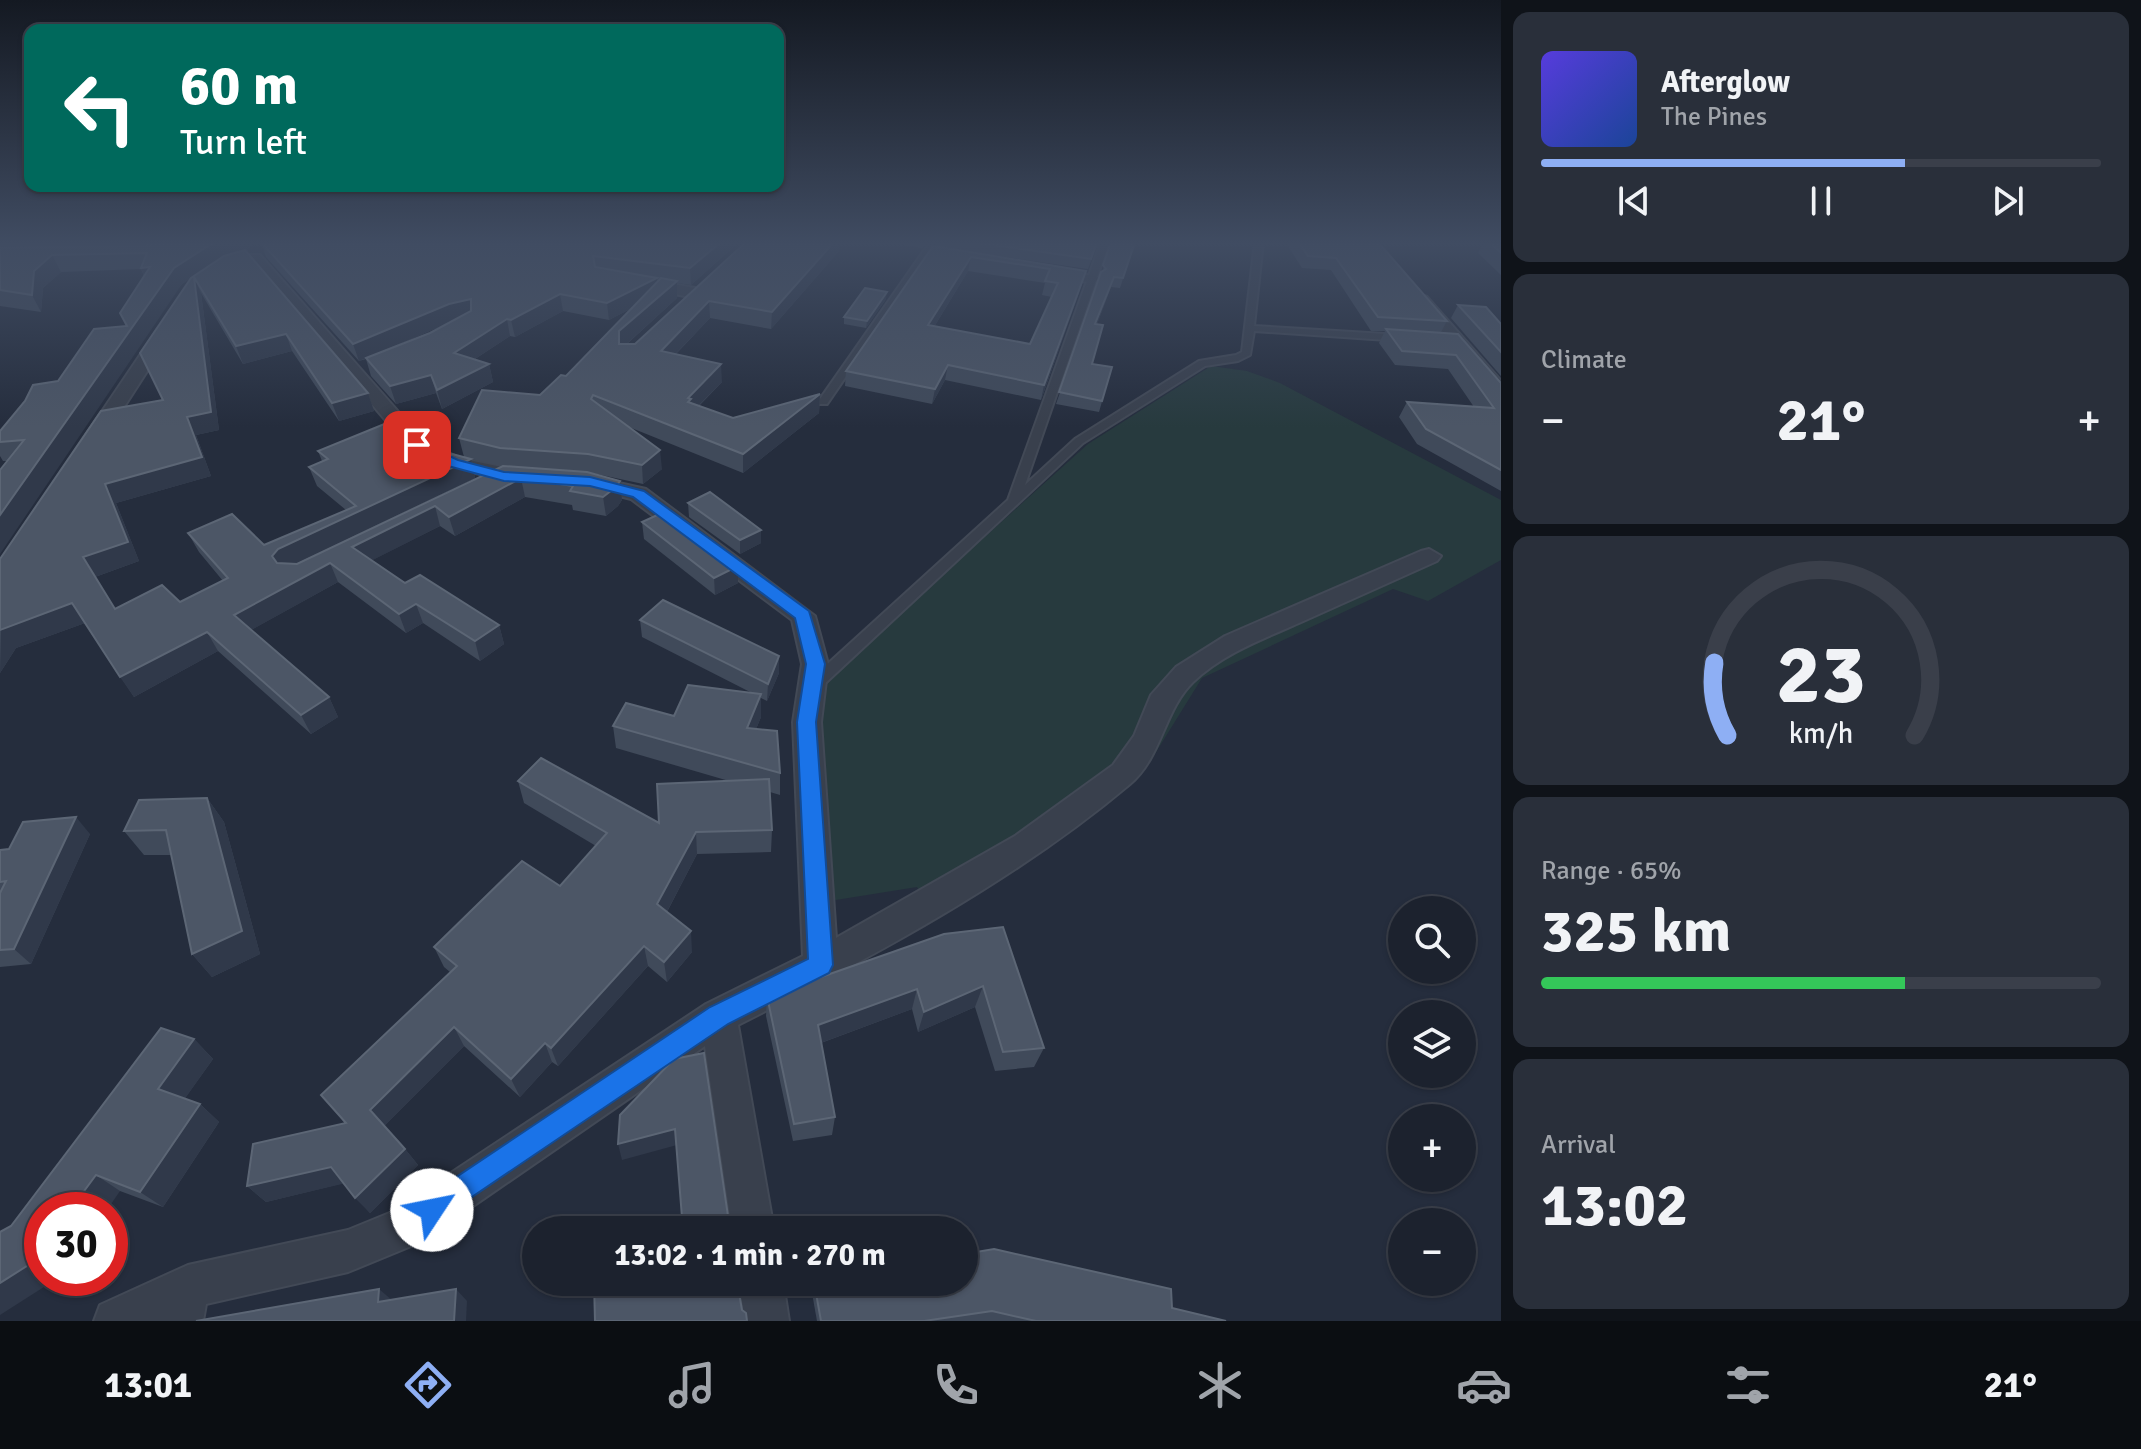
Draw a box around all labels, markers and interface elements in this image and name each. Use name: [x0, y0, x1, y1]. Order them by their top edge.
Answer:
text: 60 m: [180, 51, 298, 120]
icon: left: [48, 56, 152, 160]
text: Afterglow: [1661, 64, 1790, 101]
text: The Pines: [1661, 101, 1767, 133]
text: Turn left: [180, 120, 307, 165]
icon: previous: [1612, 179, 1656, 223]
icon: pause: [1799, 179, 1843, 223]
icon: next: [1986, 179, 2030, 223]
text: Climate: [1541, 344, 1627, 376]
text: 21°: [1777, 384, 1865, 458]
text: −: [1541, 394, 1565, 448]
text: +: [2077, 394, 2101, 448]
pin: [383, 411, 451, 479]
icon: arrive: [395, 423, 439, 467]
text: 23: [1776, 624, 1866, 726]
text: km/h: [1789, 717, 1853, 752]
text: Range · 65%: [1541, 855, 1682, 887]
text: 325 km: [1541, 895, 1731, 969]
map controls: [1388, 896, 1476, 1296]
button: search: [1388, 896, 1476, 984]
button: layers: [1388, 1000, 1476, 1088]
button: +: [1388, 1104, 1476, 1192]
text: Arrival: [1541, 1129, 1616, 1161]
position arrow: [390, 1168, 474, 1252]
text: 13:02: [1541, 1169, 1688, 1243]
speed limit sign: 30: [24, 1192, 128, 1296]
button: −: [1388, 1208, 1476, 1296]
text: 13:02 · 1 min · 270 m: [614, 1237, 886, 1274]
icon: directions: [400, 1357, 456, 1413]
icon: music: [664, 1357, 720, 1413]
icon: phone: [928, 1357, 984, 1413]
icon: climate: [1192, 1357, 1248, 1413]
icon: car: [1456, 1357, 1512, 1413]
icon: filters: [1720, 1357, 1776, 1413]
text: 13:01: [104, 1363, 192, 1408]
text: 21°: [1984, 1363, 2037, 1408]

